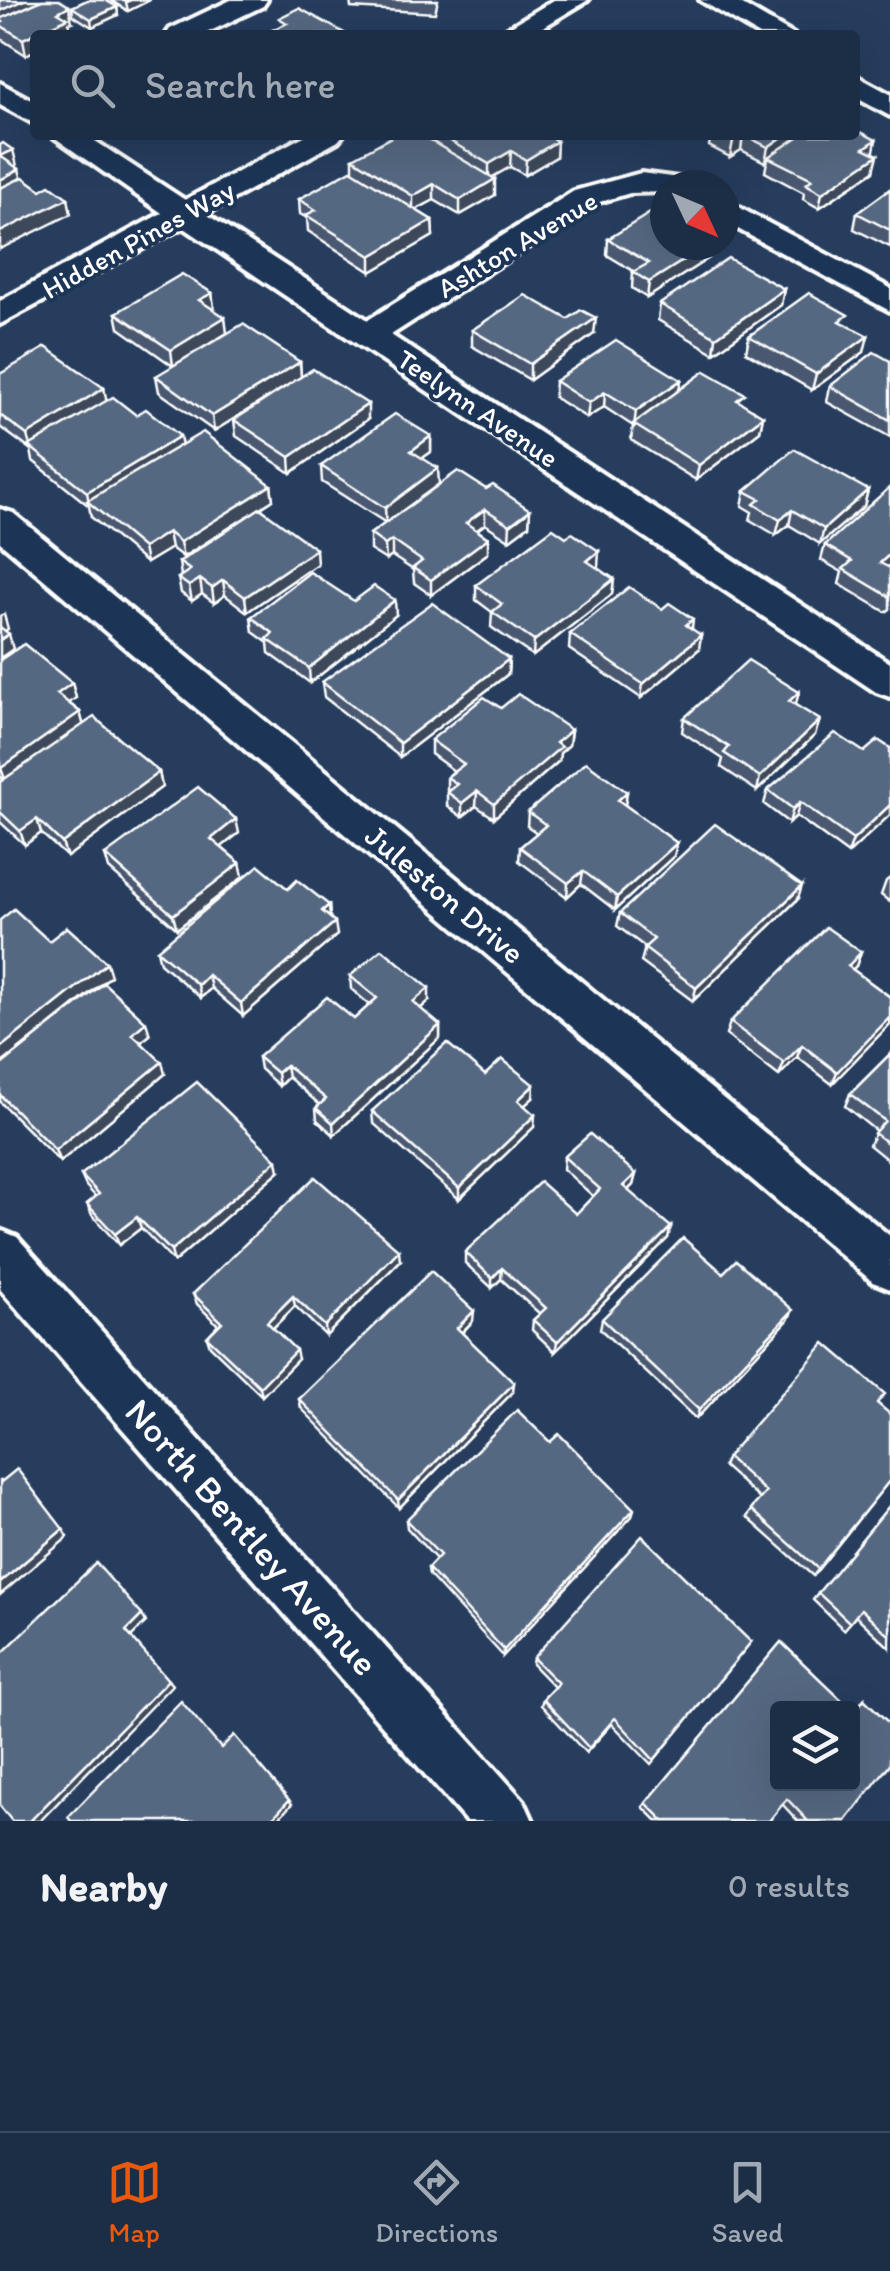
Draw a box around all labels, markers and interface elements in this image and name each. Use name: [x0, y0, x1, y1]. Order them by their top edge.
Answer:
search box: [30, 30, 860, 140]
icon: search: [65, 58, 120, 113]
text: Search here: [145, 62, 336, 108]
north arrow: [650, 170, 740, 260]
street label: Hidden Pines Way: [36, 172, 240, 306]
street label: Ashton Avenue: [431, 183, 603, 305]
street label: Teelynn Avenue: [391, 341, 565, 475]
street label: Juleston Drive: [357, 816, 533, 972]
street label: North Bentley Avenue: [115, 1389, 389, 1685]
map controls: [770, 1701, 860, 1791]
button: layers: [770, 1701, 860, 1791]
text: Nearby: [40, 1861, 167, 1912]
text: 0 results: [728, 1867, 850, 1905]
tab: Map: [107, 2155, 162, 2249]
tab: Directions: [375, 2155, 498, 2249]
tab: Saved: [712, 2155, 783, 2249]

